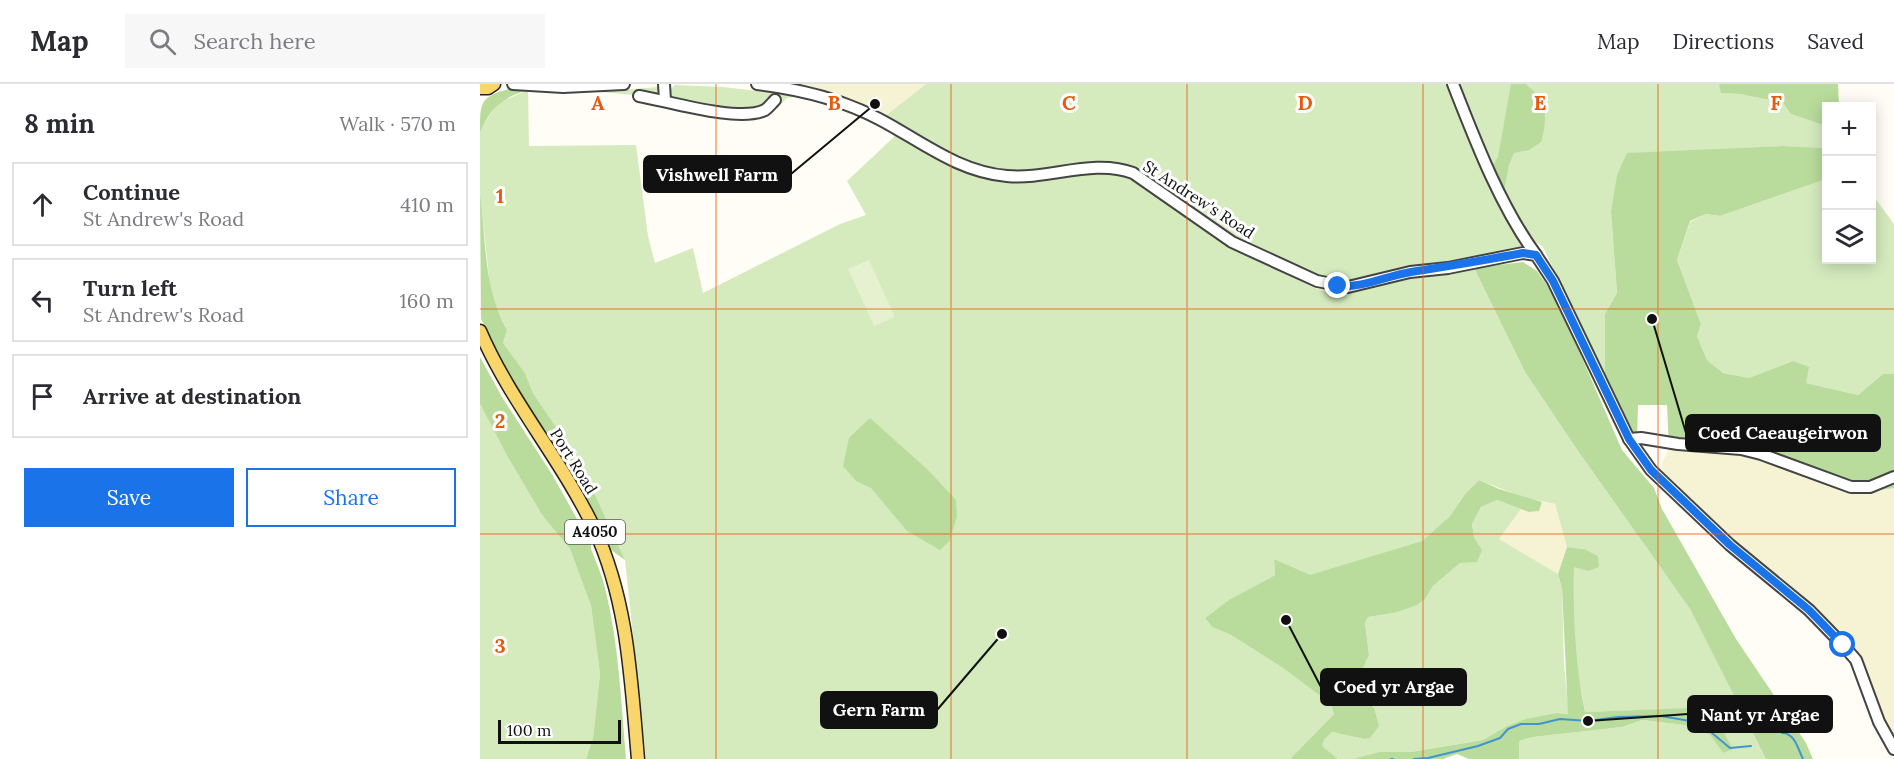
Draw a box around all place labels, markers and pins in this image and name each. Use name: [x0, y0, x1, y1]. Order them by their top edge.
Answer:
callout: Vishwell Farm: [644, 156, 791, 192]
callout: Coed Caeaugeirwon: [1686, 415, 1880, 451]
callout: Coed yr Argae: [1321, 669, 1466, 705]
callout: Gern Farm: [821, 692, 937, 728]
callout: Nant yr Argae: [1688, 696, 1832, 732]

